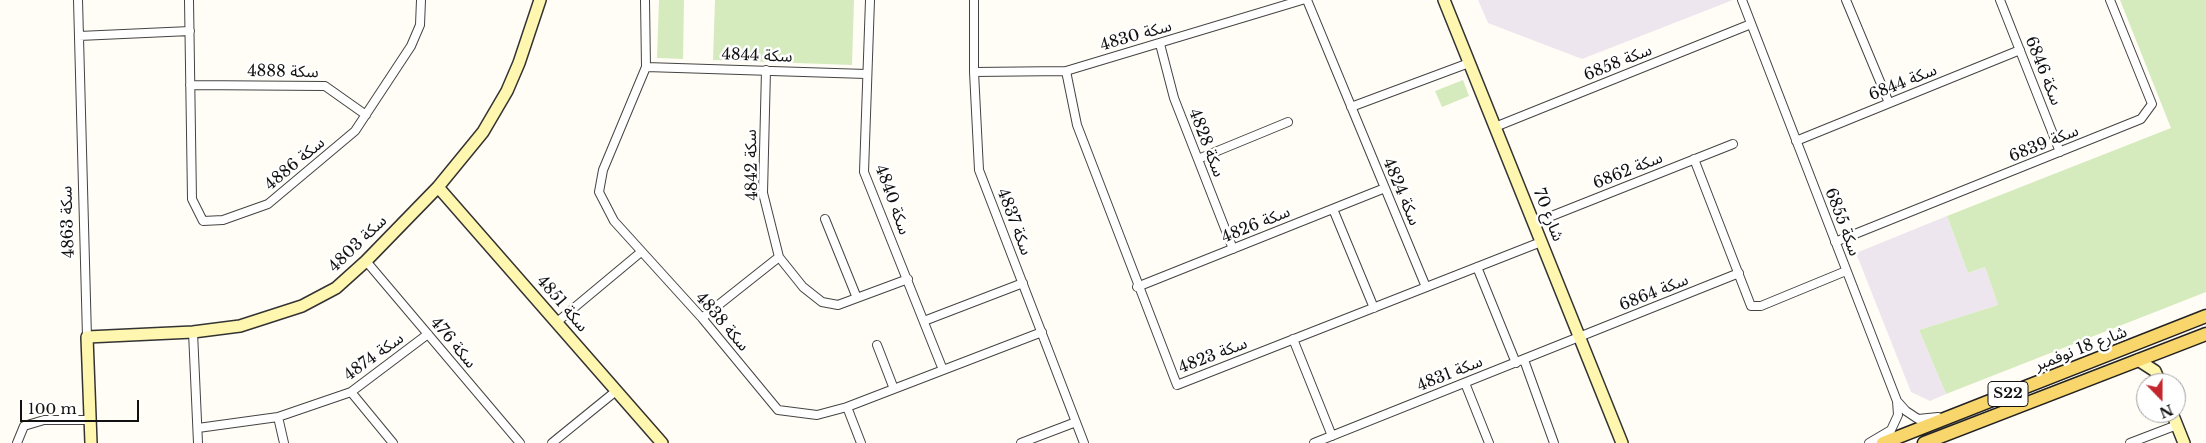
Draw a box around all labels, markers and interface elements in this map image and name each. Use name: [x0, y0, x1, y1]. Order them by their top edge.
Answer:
street label: سكة 4830: [1098, 17, 1174, 55]
street label: سكة 6846: [2020, 34, 2066, 108]
street label: سكة 6858: [1581, 41, 1655, 85]
street label: سكة 4844: [721, 45, 793, 67]
street label: سكة 6844: [1866, 61, 1940, 105]
street label: سكة 4888: [247, 62, 319, 82]
street label: سكة 4828: [1184, 106, 1228, 180]
street label: سكة 6839: [2006, 121, 2082, 167]
street label: سكة 4842: [742, 129, 762, 201]
street label: سكة 4886: [261, 133, 329, 195]
street label: سكة 6862: [1590, 148, 1666, 194]
street label: سكة 4824: [1378, 155, 1424, 229]
street label: سكة 4840: [871, 162, 913, 238]
street label: سكة 6855: [1820, 185, 1864, 259]
street label: سكة 4863: [57, 186, 79, 258]
street label: سكة 4837: [992, 186, 1036, 258]
street label: شارع 70: [1529, 186, 1567, 244]
street label: سكة 4826: [1219, 203, 1293, 247]
street label: سكة 4803: [325, 212, 391, 276]
street label: سكة 6864: [1617, 270, 1691, 316]
street label: سكة 4851: [532, 272, 592, 336]
street label: سكة 4838: [691, 289, 753, 355]
street label: سكة 476: [426, 314, 480, 372]
street label: شارع 18 نوفمبر: [2032, 323, 2130, 375]
street label: سكة 4874: [340, 329, 408, 385]
street label: سكة 4823: [1176, 334, 1250, 378]
street label: سكة 4831: [1414, 352, 1486, 396]
north arrow: [2136, 373, 2186, 423]
road number: S22: [1988, 382, 2028, 406]
scale bar: [22, 390, 141, 422]
text: 100 m: [28, 399, 77, 418]
text: N: [2157, 400, 2176, 422]

